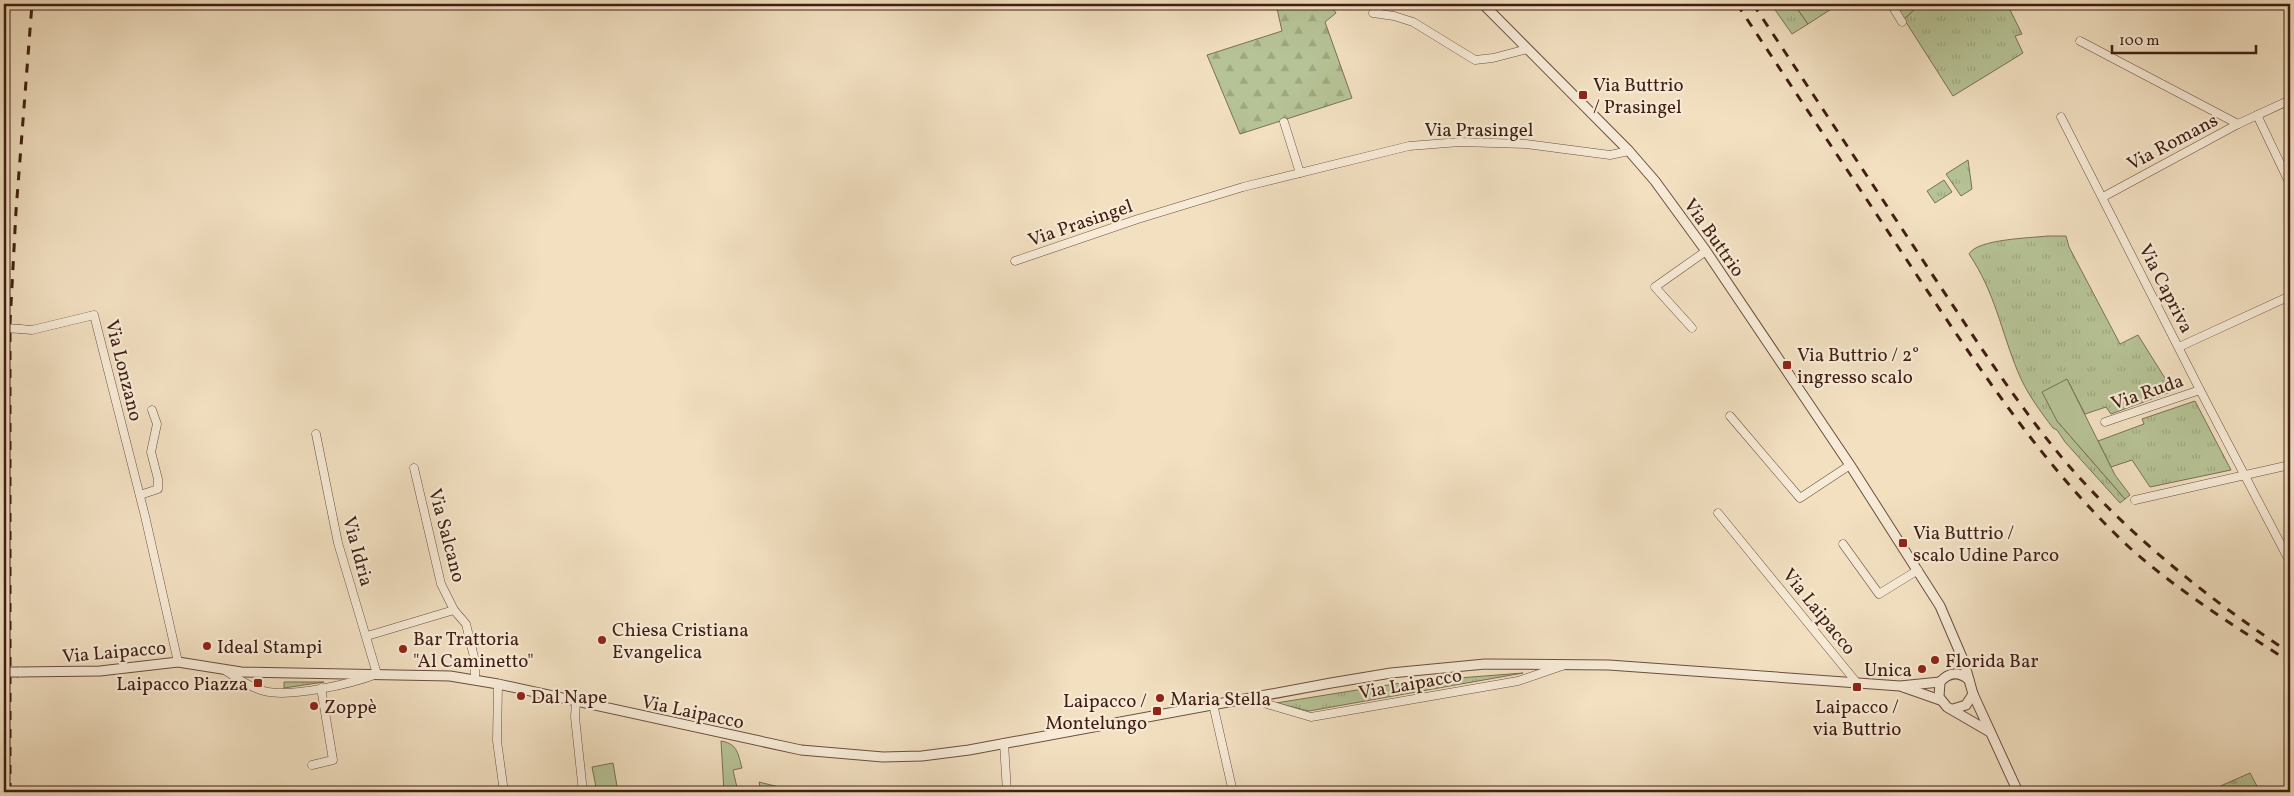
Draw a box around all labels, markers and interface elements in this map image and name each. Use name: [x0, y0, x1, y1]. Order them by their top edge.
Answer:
scale bar: [2112, 22, 2255, 54]
text: 100 m: [2119, 31, 2159, 52]
place label: Via Buttrio / Prasingel: [1593, 73, 1684, 121]
marker: Via Buttrio / Prasingel: [1577, 89, 1589, 101]
street label: Via Romans: [2123, 108, 2223, 178]
street label: Via Prasingel: [1424, 118, 1534, 144]
street label: Via Prasingel: [1025, 194, 1137, 254]
street label: Via Buttrio: [1677, 194, 1750, 283]
street label: Via Capriva: [2132, 240, 2199, 338]
street label: Via Lonzano: [98, 317, 148, 424]
place label: Via Buttrio / 2° ingresso scalo: [1797, 343, 1919, 391]
marker: Via Buttrio / 2° ingresso scalo: [1781, 359, 1793, 371]
street label: Via Ruda: [2108, 368, 2187, 417]
street label: Via Salcano: [421, 486, 471, 585]
street label: Via Idria: [335, 514, 379, 589]
place label: Via Buttrio / scalo Udine Parco: [1913, 521, 2059, 569]
marker: Via Buttrio / scalo Udine Parco: [1897, 537, 1909, 549]
street label: Via Laipacco: [1776, 564, 1861, 661]
place label: Chiesa Cristiana Evangelica: [612, 618, 749, 666]
place label: Bar Trattoria "Al Caminetto": [413, 627, 534, 675]
marker: Chiesa Cristiana Evangelica: [596, 634, 608, 646]
street label: Via Laipacco: [61, 635, 167, 670]
place label: Ideal Stampi: [217, 635, 323, 661]
marker: Ideal Stampi: [201, 640, 213, 652]
marker: Bar Trattoria "Al Caminetto": [397, 643, 409, 655]
place label: Florida Bar: [1945, 649, 2038, 675]
marker: Florida Bar: [1929, 654, 1941, 666]
place label: Unica: [1864, 658, 1912, 684]
street label: Via Laipacco: [1357, 663, 1464, 707]
marker: Unica: [1916, 663, 1928, 675]
place label: Laipacco Piazza: [116, 672, 248, 698]
marker: Laipacco Piazza: [252, 677, 264, 689]
marker: Laipacco / via Buttrio: [1851, 681, 1863, 693]
place label: Dal Nape: [531, 685, 607, 711]
place label: Maria Stella: [1170, 687, 1271, 713]
street label: Via Laipacco: [639, 689, 746, 737]
place label: Laipacco / Montelungo: [1045, 689, 1147, 737]
marker: Dal Nape: [515, 690, 527, 702]
marker: Maria Stella: [1154, 692, 1166, 704]
place label: Zoppè: [324, 695, 377, 721]
place label: Laipacco / via Buttrio: [1813, 695, 1901, 743]
marker: Zoppè: [308, 700, 320, 712]
marker: Laipacco / Montelungo: [1151, 705, 1163, 717]

